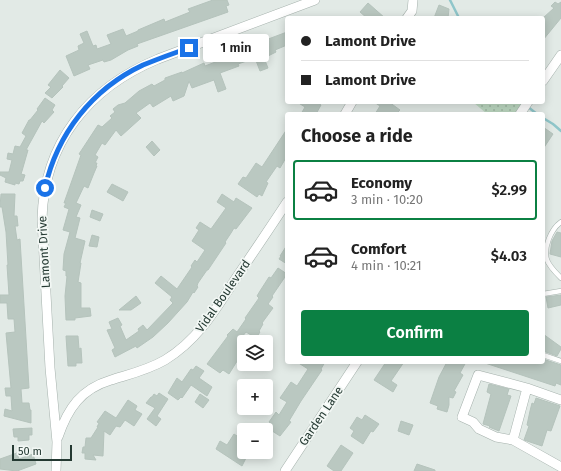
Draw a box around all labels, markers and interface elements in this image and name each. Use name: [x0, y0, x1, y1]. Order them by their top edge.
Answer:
text: Lamont Drive: [325, 32, 416, 50]
callout: 1 min: [203, 34, 269, 62]
route end: [180, 39, 198, 57]
text: 1 min: [220, 40, 252, 55]
text: Lamont Drive: [325, 71, 416, 89]
text: Choose a ride: [301, 125, 413, 147]
icon: car: [303, 172, 339, 208]
text: Economy: [351, 174, 412, 192]
route start: [36, 179, 54, 197]
text: $2.99: [491, 181, 527, 199]
text: 3 min · 10:20: [351, 192, 423, 207]
street label: Lamont Drive: [35, 215, 53, 289]
icon: car: [303, 238, 339, 274]
text: Comfort: [351, 240, 407, 258]
text: $4.03: [491, 247, 527, 265]
street label: Vidal Boulevard: [193, 257, 253, 335]
text: 4 min · 10:21: [351, 258, 422, 273]
button: Confirm: [301, 310, 529, 356]
map controls: [237, 335, 273, 459]
button: layers: [237, 335, 273, 371]
button: +: [237, 379, 273, 415]
street label: Garden Lane: [296, 384, 346, 448]
button: −: [237, 423, 273, 459]
scale bar: [12, 443, 72, 462]
text: 50 m: [18, 445, 42, 458]

